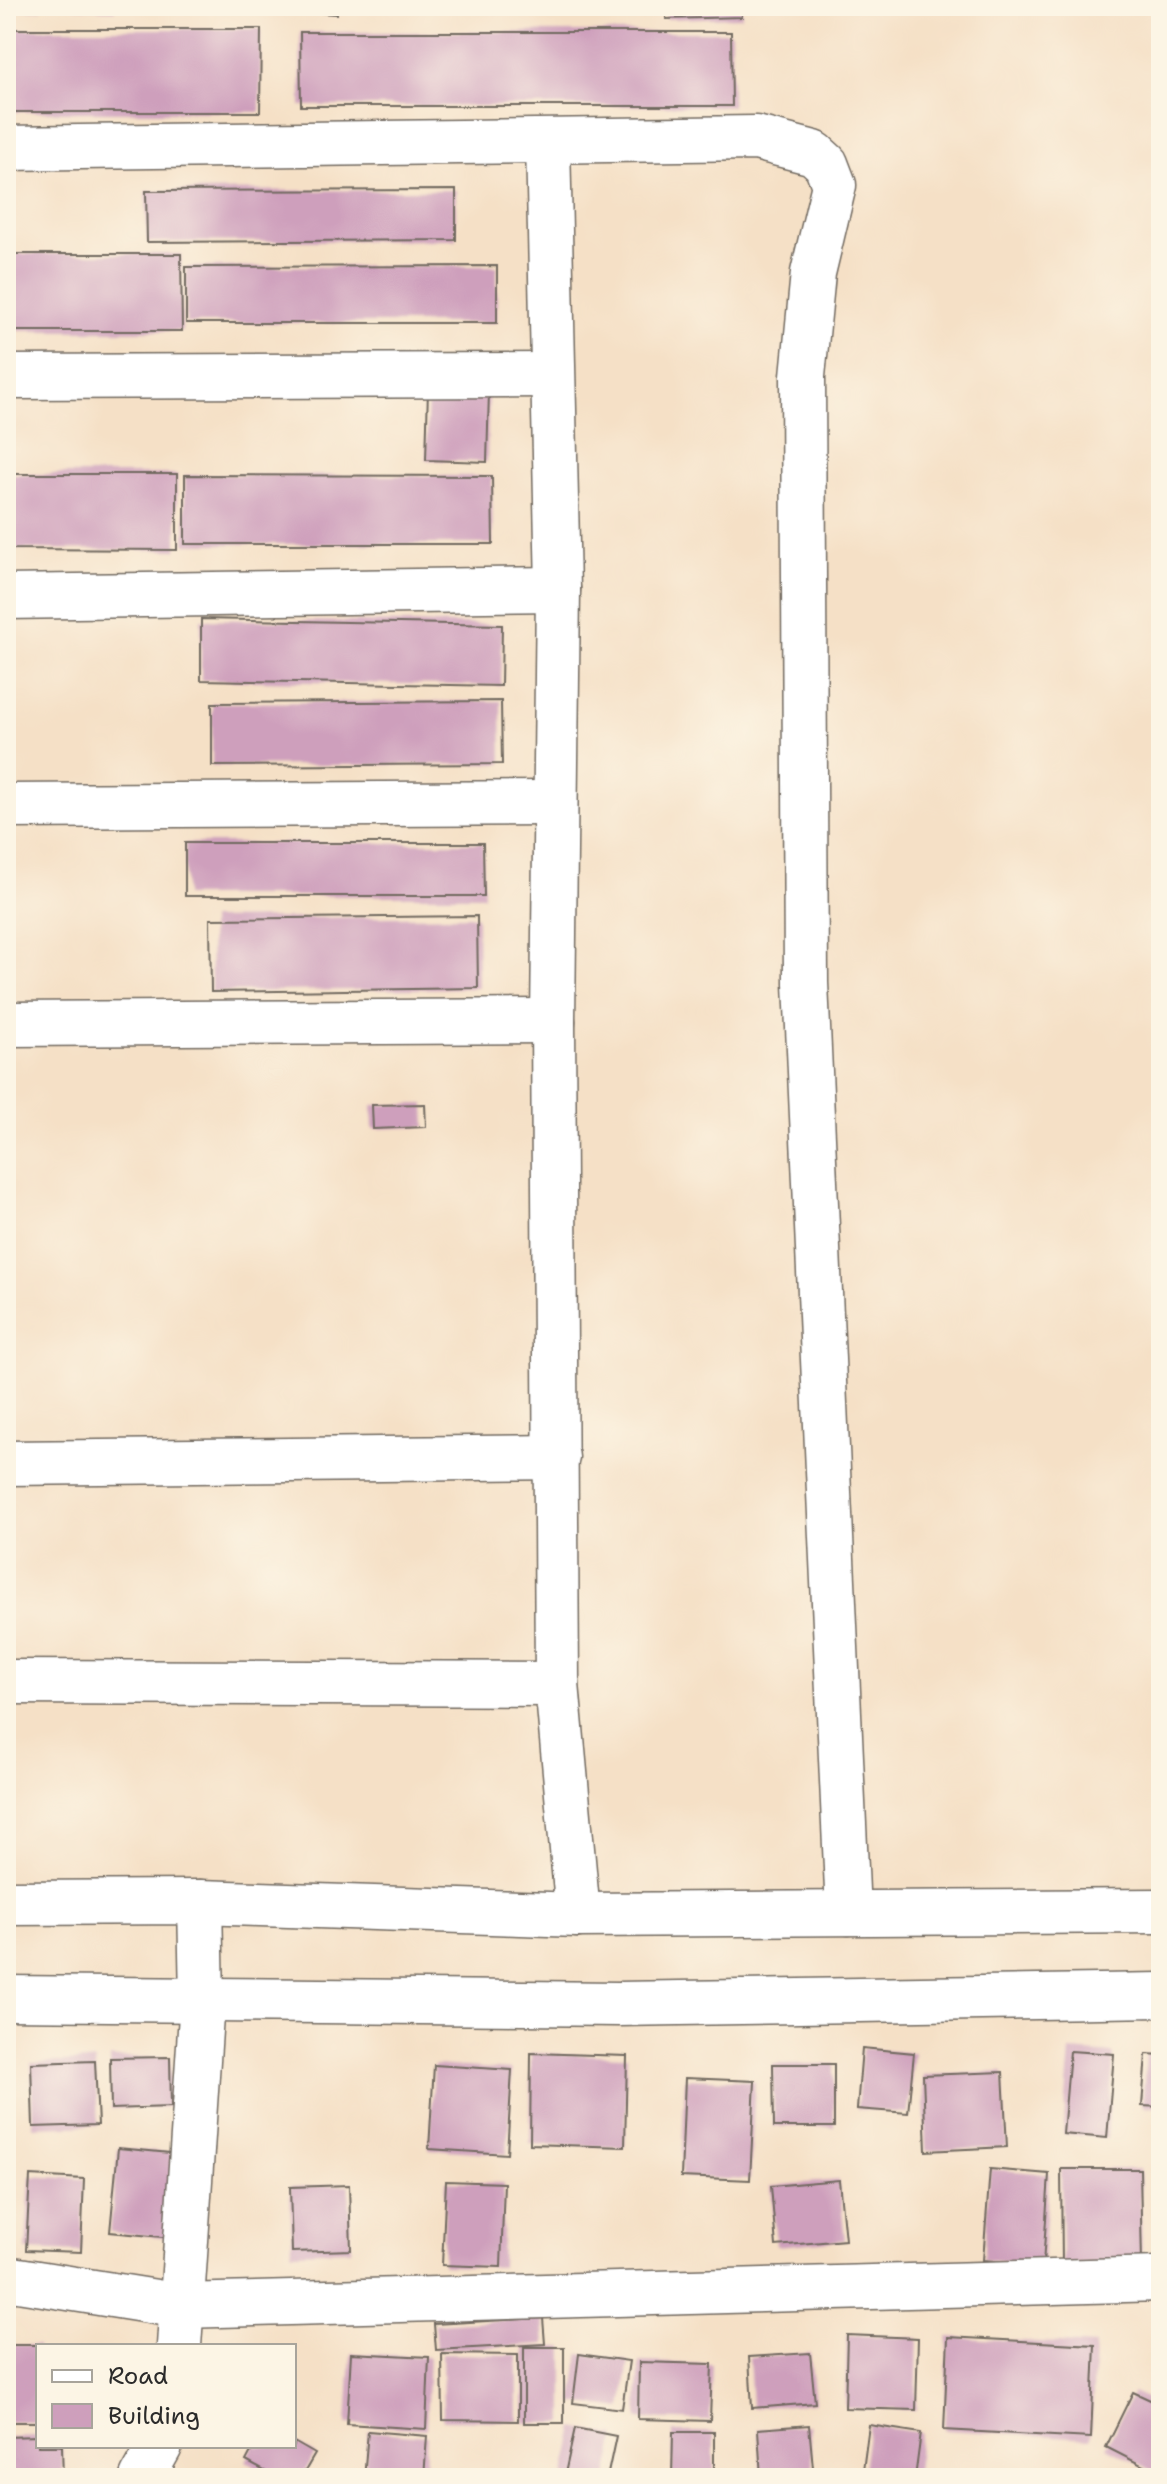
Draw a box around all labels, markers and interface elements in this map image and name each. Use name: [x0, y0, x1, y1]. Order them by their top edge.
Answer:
legend: [36, 2344, 296, 2448]
text: Road: [108, 2360, 168, 2392]
text: Building: [108, 2400, 200, 2432]

